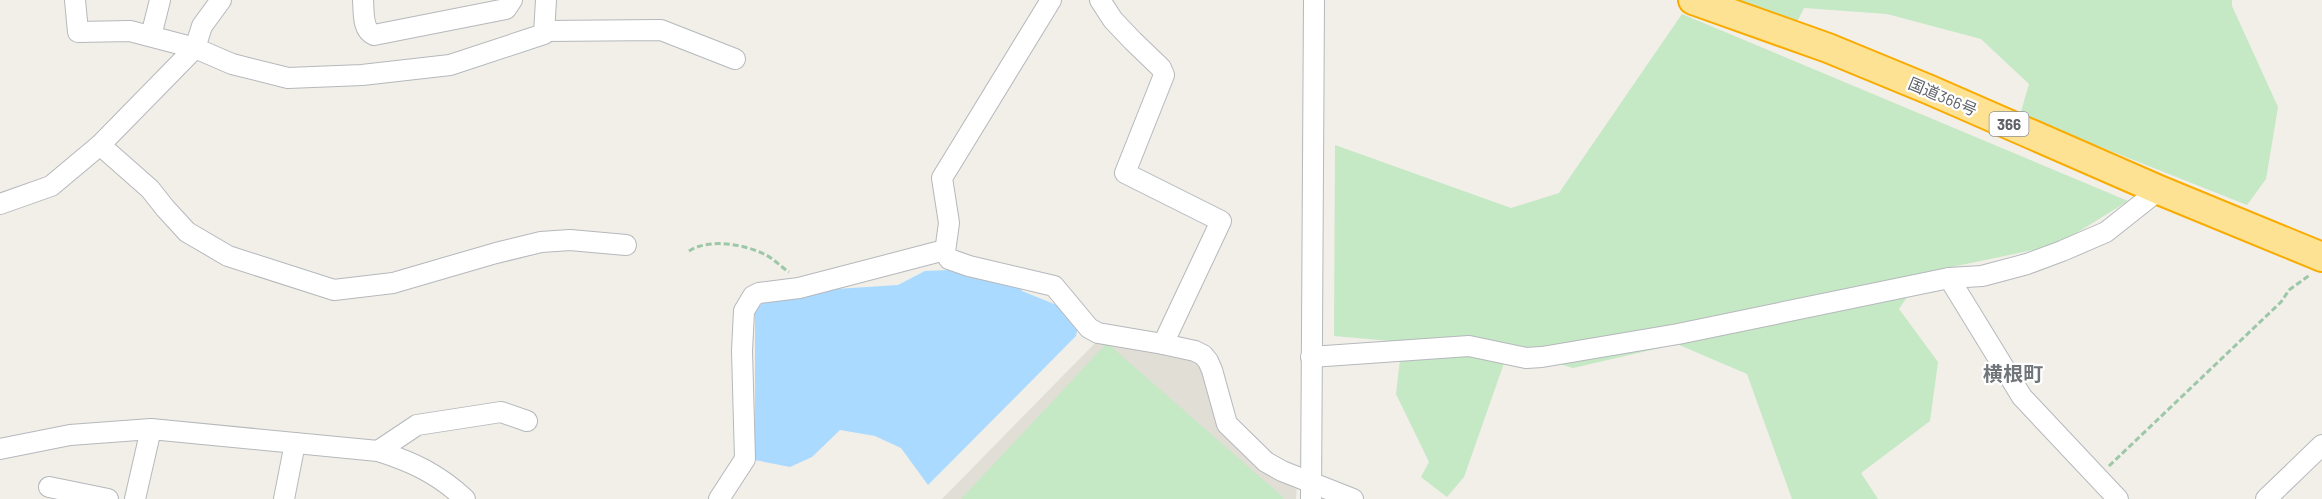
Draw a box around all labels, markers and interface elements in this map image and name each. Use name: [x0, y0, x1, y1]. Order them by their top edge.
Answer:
street label: 国道366号: [1906, 73, 1980, 119]
road number: 366: [1990, 112, 2028, 136]
district label: 横根町: [1983, 361, 2043, 385]

